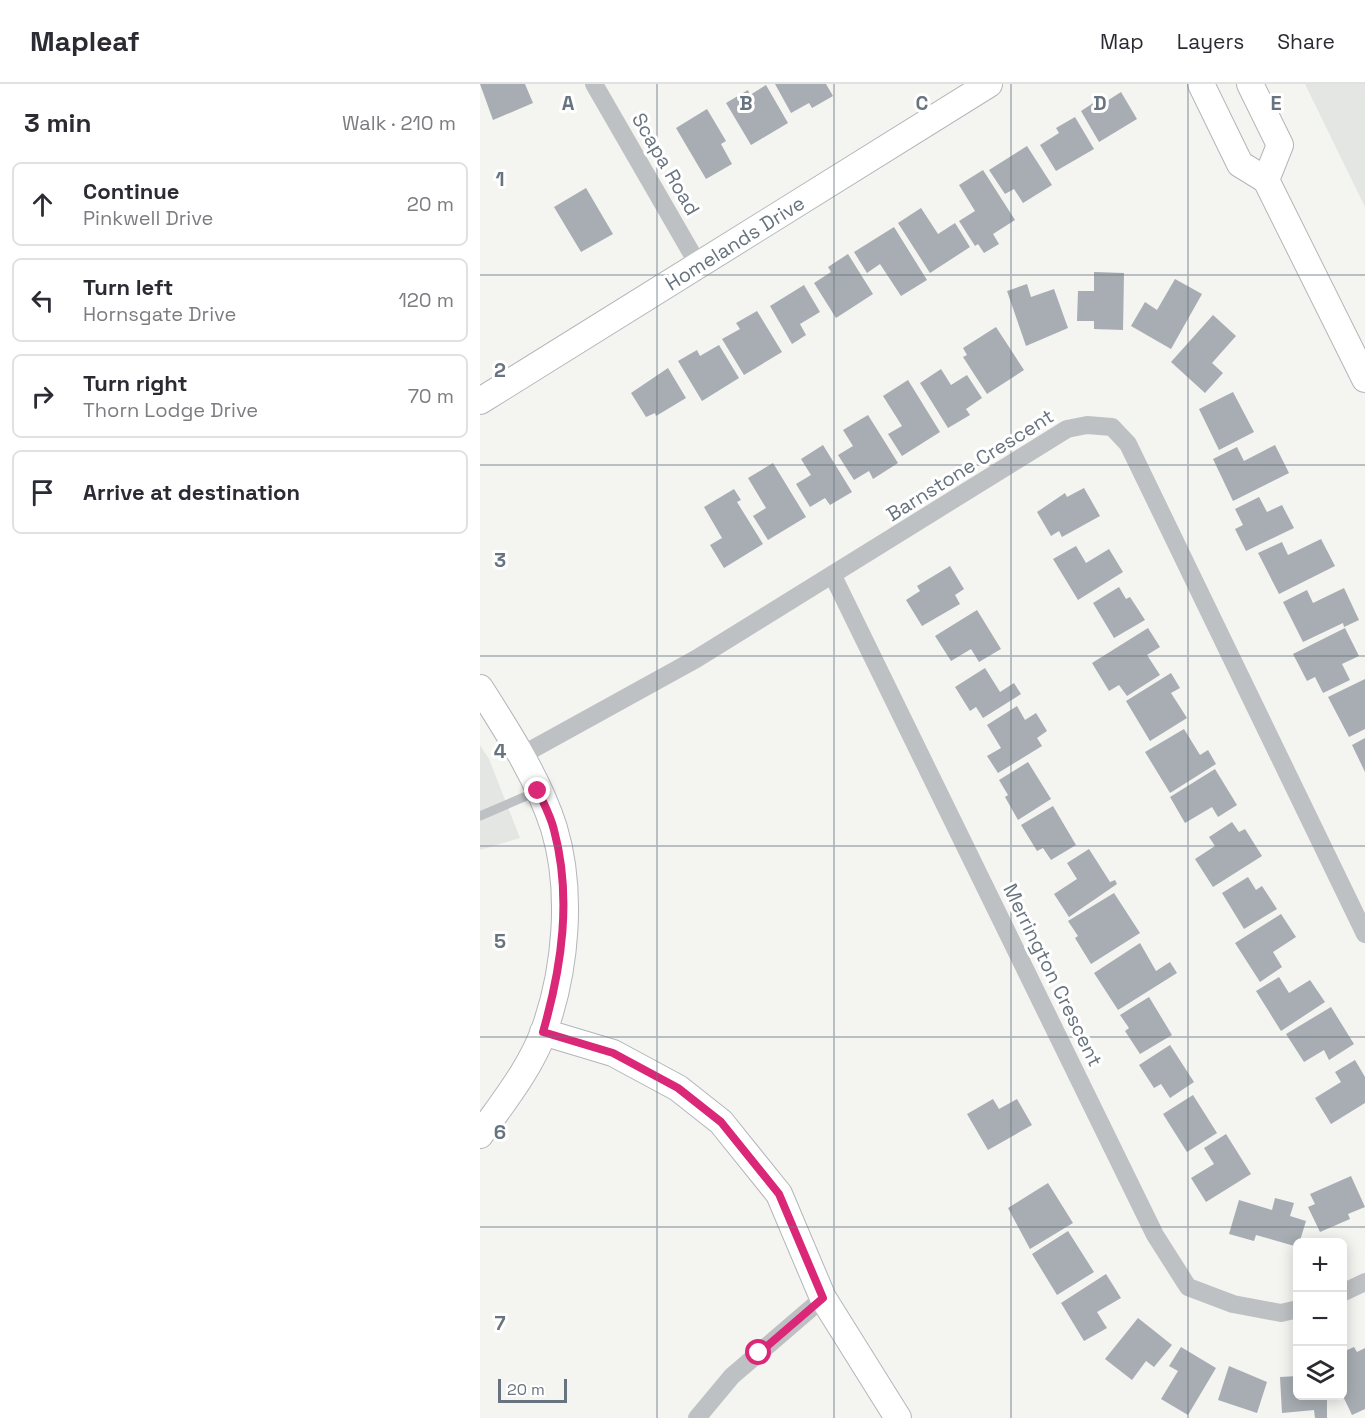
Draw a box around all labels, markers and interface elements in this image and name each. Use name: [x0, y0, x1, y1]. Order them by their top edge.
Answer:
text: Mapleaf: [30, 23, 140, 59]
text: Map: [1100, 28, 1144, 55]
text: Layers: [1177, 28, 1244, 55]
text: Share: [1277, 28, 1335, 55]
text: A: [562, 90, 575, 116]
text: B: [739, 90, 753, 116]
text: C: [916, 90, 929, 116]
text: D: [1093, 90, 1107, 116]
text: E: [1270, 90, 1282, 116]
text: 3 min: [24, 106, 92, 140]
street label: Scapa Road: [626, 108, 706, 220]
text: Walk · 210 m: [342, 110, 456, 136]
text: 1: [495, 166, 505, 192]
text: Continue: [83, 177, 179, 205]
icon: ahead: [26, 188, 59, 221]
street label: Homelands Drive: [660, 190, 810, 296]
text: 20 m: [407, 191, 454, 217]
text: Pinkwell Drive: [83, 205, 213, 231]
text: Turn left: [83, 273, 173, 301]
icon: left: [26, 284, 59, 317]
text: 120 m: [398, 287, 454, 313]
text: Hornsgate Drive: [83, 301, 236, 327]
text: 2: [494, 357, 506, 383]
text: Turn right: [83, 369, 188, 397]
icon: right: [26, 380, 59, 413]
text: 70 m: [408, 383, 454, 409]
text: Thorn Lodge Drive: [83, 397, 258, 423]
street label: Barnstone Crescent: [881, 403, 1059, 527]
icon: arrive: [26, 476, 59, 509]
text: Arrive at destination: [83, 478, 300, 506]
text: 3: [494, 547, 506, 573]
text: 4: [494, 738, 507, 764]
route end: [524, 777, 550, 803]
street label: Merrington Crescent: [997, 879, 1109, 1071]
text: 5: [494, 928, 506, 954]
text: 6: [494, 1119, 506, 1145]
map controls: [1293, 1238, 1347, 1400]
button: +: [1293, 1238, 1347, 1292]
button: −: [1293, 1292, 1347, 1346]
text: 7: [494, 1310, 506, 1336]
route start: [745, 1339, 771, 1365]
button: layers: [1293, 1346, 1347, 1400]
scale bar: [498, 1376, 567, 1404]
text: 20 m: [507, 1379, 545, 1400]

